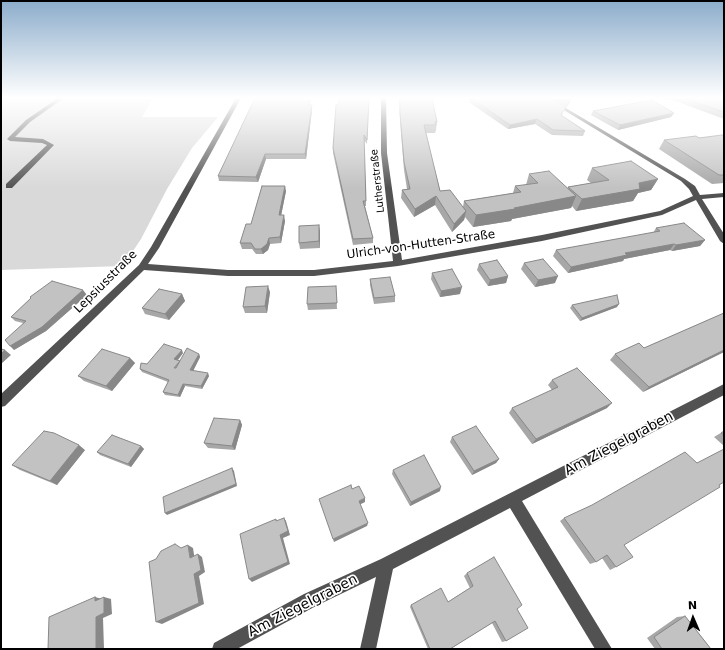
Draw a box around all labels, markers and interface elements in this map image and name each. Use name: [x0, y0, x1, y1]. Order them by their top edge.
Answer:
street label: Lutherstraße: [369, 149, 387, 213]
street label: Ulrich-von-Hutten-Straße: [346, 227, 496, 263]
street label: Lepsiusstraße: [72, 248, 140, 316]
street label: Am Ziegelgraben: [562, 408, 676, 480]
street label: Am Ziegelgraben: [245, 571, 361, 641]
north arrow: [673, 598, 713, 638]
text: N: [688, 599, 697, 612]

